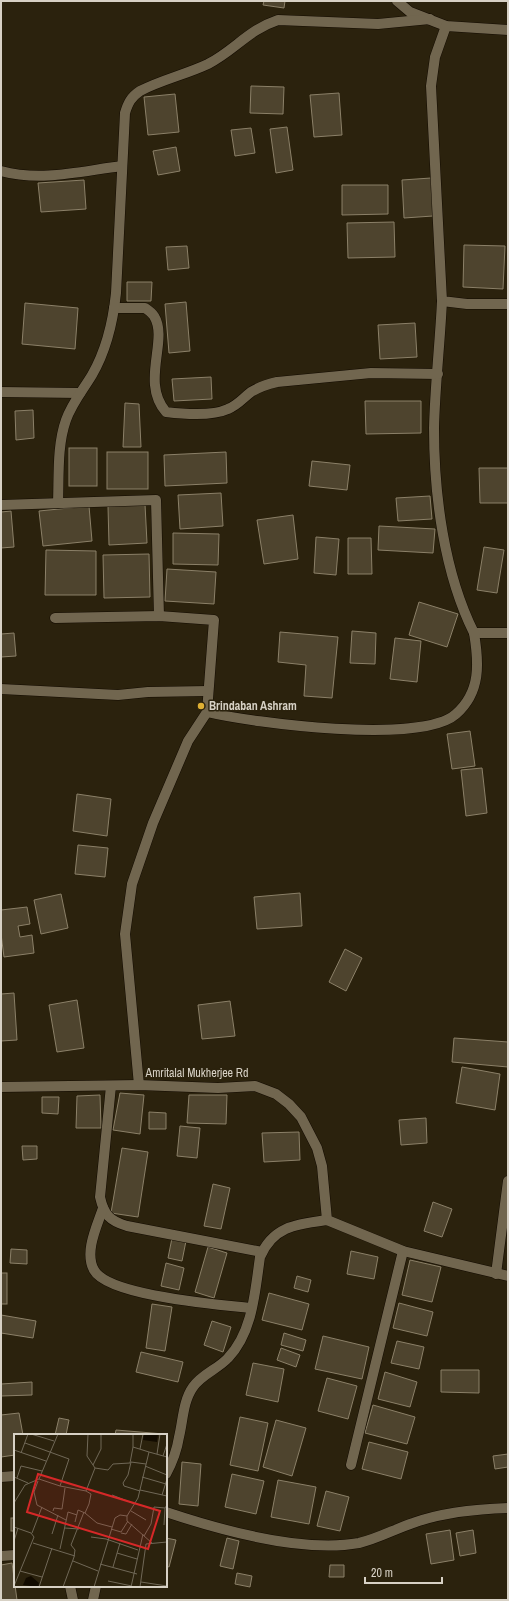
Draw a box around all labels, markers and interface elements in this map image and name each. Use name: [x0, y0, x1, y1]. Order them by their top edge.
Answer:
place label: Brindaban Ashram: [209, 698, 297, 714]
marker: Brindaban Ashram: [196, 701, 206, 711]
street label: Amritalal Mukherjee Rd: [145, 1065, 248, 1081]
inset map: [14, 1434, 167, 1587]
scale bar: [365, 1559, 442, 1585]
text: 20 m: [371, 1565, 393, 1581]

